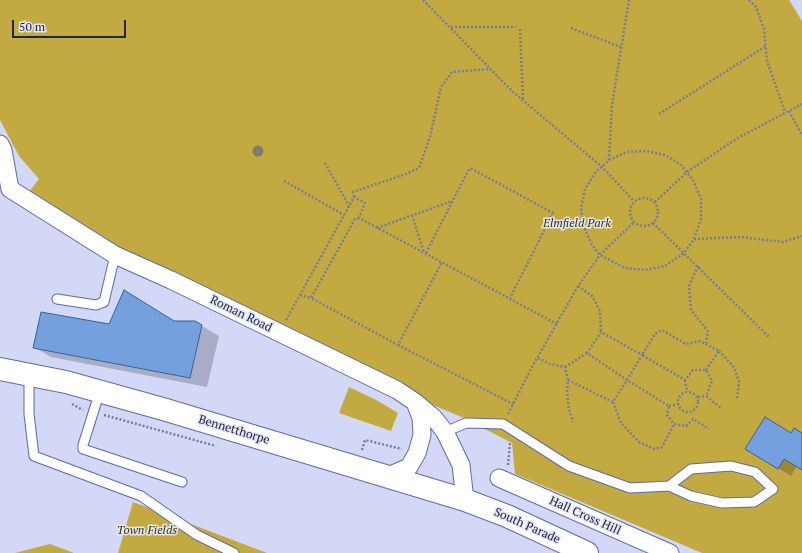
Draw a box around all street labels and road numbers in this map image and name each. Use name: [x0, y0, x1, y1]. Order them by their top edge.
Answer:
street label: Roman Road: [208, 293, 274, 335]
street label: Bennetthorpe: [197, 412, 271, 448]
street label: Hall Cross Hill: [547, 494, 623, 538]
street label: South Parade: [492, 505, 562, 547]

